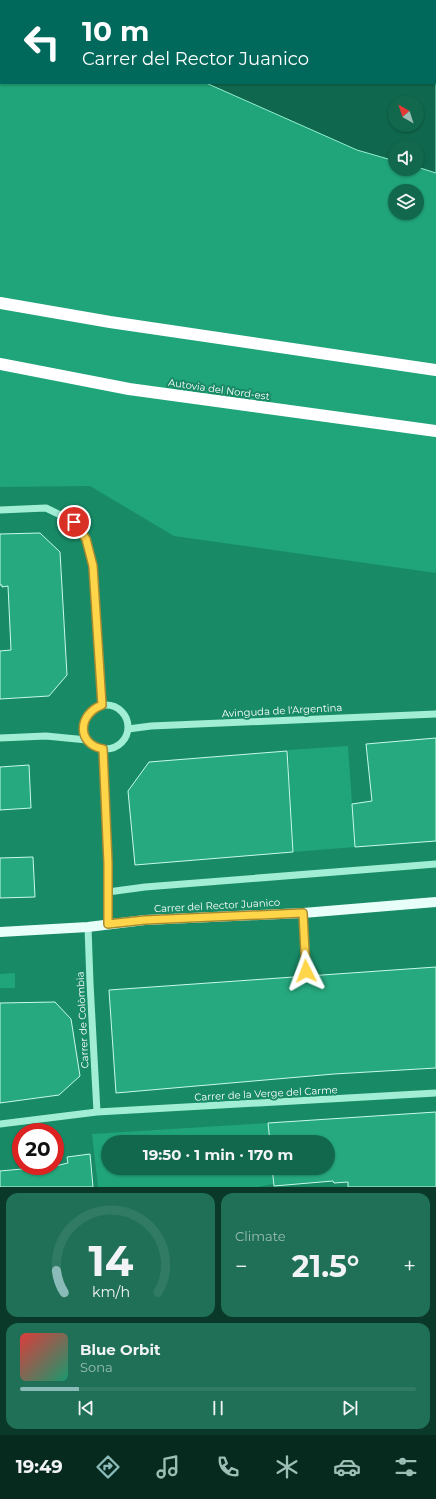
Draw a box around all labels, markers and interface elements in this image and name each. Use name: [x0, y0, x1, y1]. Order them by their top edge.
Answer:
text: 10 m: [82, 14, 149, 48]
icon: left: [16, 16, 68, 68]
text: Carrer del Rector Juanico: [82, 48, 309, 70]
north arrow: [388, 96, 424, 132]
map controls: [388, 96, 424, 220]
button: sound: [388, 140, 424, 176]
button: layers: [388, 184, 424, 220]
street label: Autovia del Nord-est: [167, 376, 271, 403]
pin: [57, 505, 91, 539]
icon: arrive: [63, 511, 85, 533]
street label: Avinguda de l'Argentina: [222, 701, 343, 720]
street label: Carrer del Rector Juanico: [154, 896, 280, 915]
position arrow: [285, 950, 327, 992]
street label: Carrer de Colòmbia: [73, 971, 92, 1069]
street label: Carrer de la Verge del Carme: [194, 1083, 338, 1104]
speed limit sign: 20: [12, 1123, 64, 1175]
text: 19:50 · 1 min · 170 m: [143, 1145, 293, 1164]
text: Climate: [235, 1228, 286, 1244]
text: 14: [88, 1236, 133, 1286]
text: 21.5°: [292, 1248, 359, 1285]
text: −: [235, 1253, 248, 1280]
text: +: [403, 1253, 416, 1280]
text: km/h: [91, 1283, 130, 1301]
text: Blue Orbit: [80, 1340, 160, 1359]
text: Sona: [80, 1359, 113, 1375]
icon: previous: [75, 1397, 97, 1419]
icon: pause: [207, 1397, 229, 1419]
icon: next: [339, 1397, 361, 1419]
icon: directions: [94, 1453, 122, 1481]
icon: music: [154, 1453, 182, 1481]
icon: phone: [214, 1453, 242, 1481]
icon: climate: [273, 1453, 301, 1481]
icon: car: [333, 1453, 361, 1481]
icon: filters: [392, 1453, 420, 1481]
text: 19:49: [16, 1456, 63, 1478]

